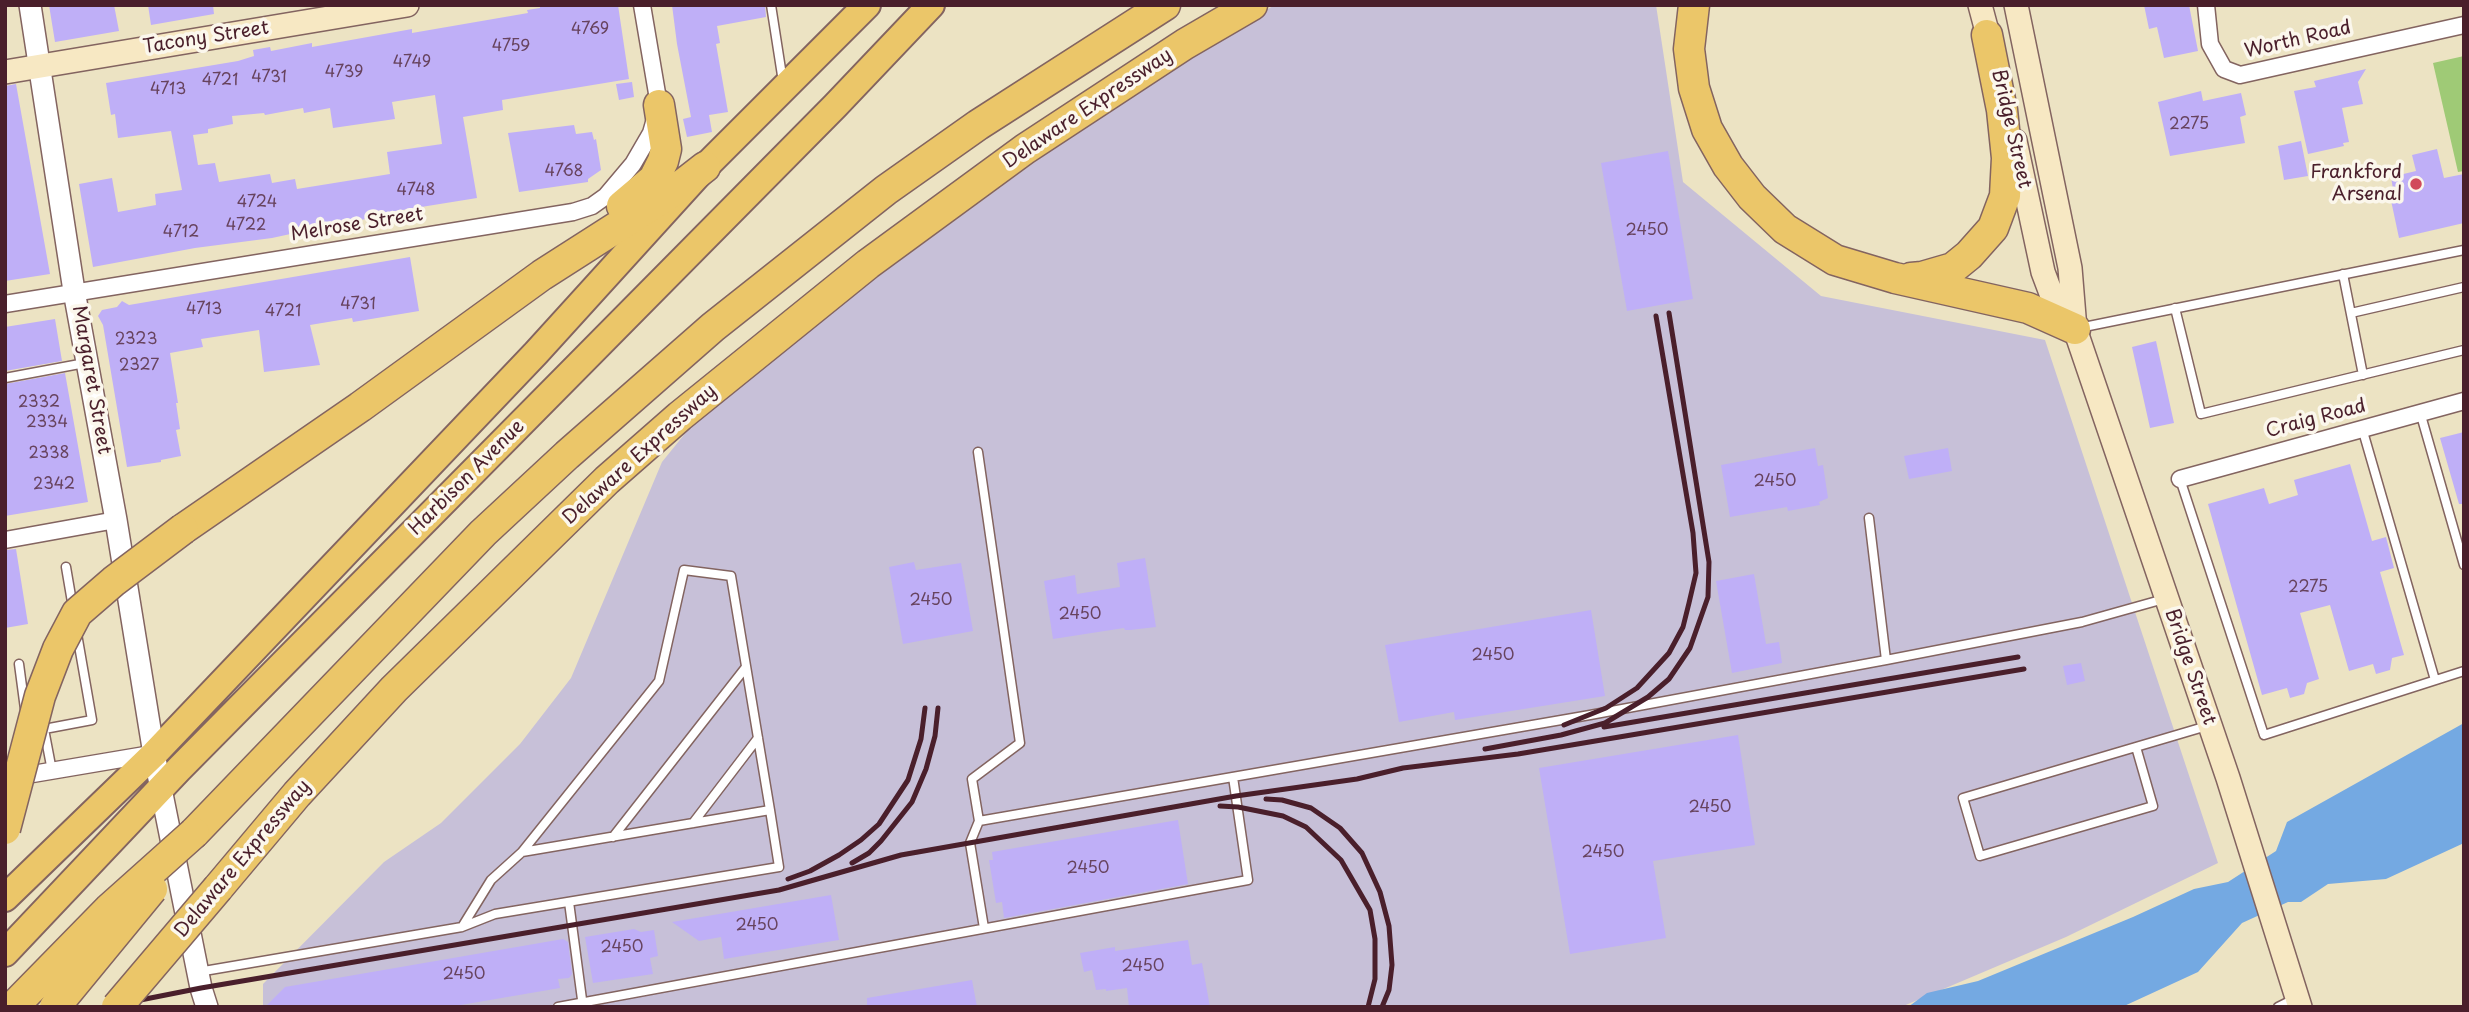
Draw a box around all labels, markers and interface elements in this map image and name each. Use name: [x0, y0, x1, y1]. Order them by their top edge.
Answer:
street label: Tacony Street: [141, 17, 271, 59]
street label: Worth Road: [2243, 17, 2353, 63]
house number: 4769: [571, 20, 609, 40]
house number: 4759: [492, 37, 530, 57]
street label: Delaware Expressway: [999, 44, 1177, 174]
house number: 4749: [393, 53, 431, 73]
house number: 4739: [325, 63, 363, 83]
street label: Bridge Street: [1986, 67, 2036, 191]
house number: 4731: [251, 68, 287, 88]
house number: 4721: [202, 71, 238, 91]
house number: 4713: [150, 80, 186, 100]
house number: 2275: [2169, 115, 2209, 135]
house number: 4768: [544, 162, 584, 182]
place label: Frankford Arsenal: [2310, 162, 2402, 206]
marker: Frankford Arsenal: [2408, 176, 2424, 192]
house number: 4748: [396, 181, 436, 201]
house number: 4724: [237, 193, 277, 213]
street label: Melrose Street: [289, 203, 425, 247]
house number: 4722: [226, 216, 266, 236]
house number: 2450: [1626, 221, 1668, 241]
house number: 4712: [163, 223, 199, 243]
house number: 4731: [340, 295, 376, 315]
house number: 4713: [186, 300, 222, 320]
house number: 4721: [265, 302, 301, 322]
street label: Margaret Street: [67, 304, 115, 456]
house number: 2323: [115, 330, 157, 350]
house number: 2327: [119, 356, 159, 376]
street label: Delaware Expressway: [559, 380, 721, 530]
house number: 2332: [18, 393, 60, 413]
street label: Craig Road: [2263, 395, 2369, 443]
house number: 2334: [26, 413, 68, 433]
street label: Harbison Avenue: [405, 416, 529, 540]
house number: 2338: [28, 444, 70, 464]
house number: 2450: [1754, 472, 1796, 492]
house number: 2342: [33, 475, 75, 495]
house number: 2275: [2288, 578, 2328, 598]
house number: 2450: [910, 591, 952, 611]
house number: 2450: [1059, 605, 1101, 625]
street label: Bridge Street: [2159, 606, 2221, 728]
house number: 2450: [1472, 646, 1514, 666]
street label: Delaware Expressway: [170, 776, 316, 942]
house number: 2450: [1689, 798, 1731, 818]
house number: 2450: [1582, 843, 1624, 863]
house number: 2450: [1067, 859, 1109, 879]
house number: 2450: [736, 916, 778, 936]
house number: 2450: [601, 938, 643, 958]
house number: 2450: [1122, 957, 1164, 977]
house number: 2450: [443, 965, 485, 985]

